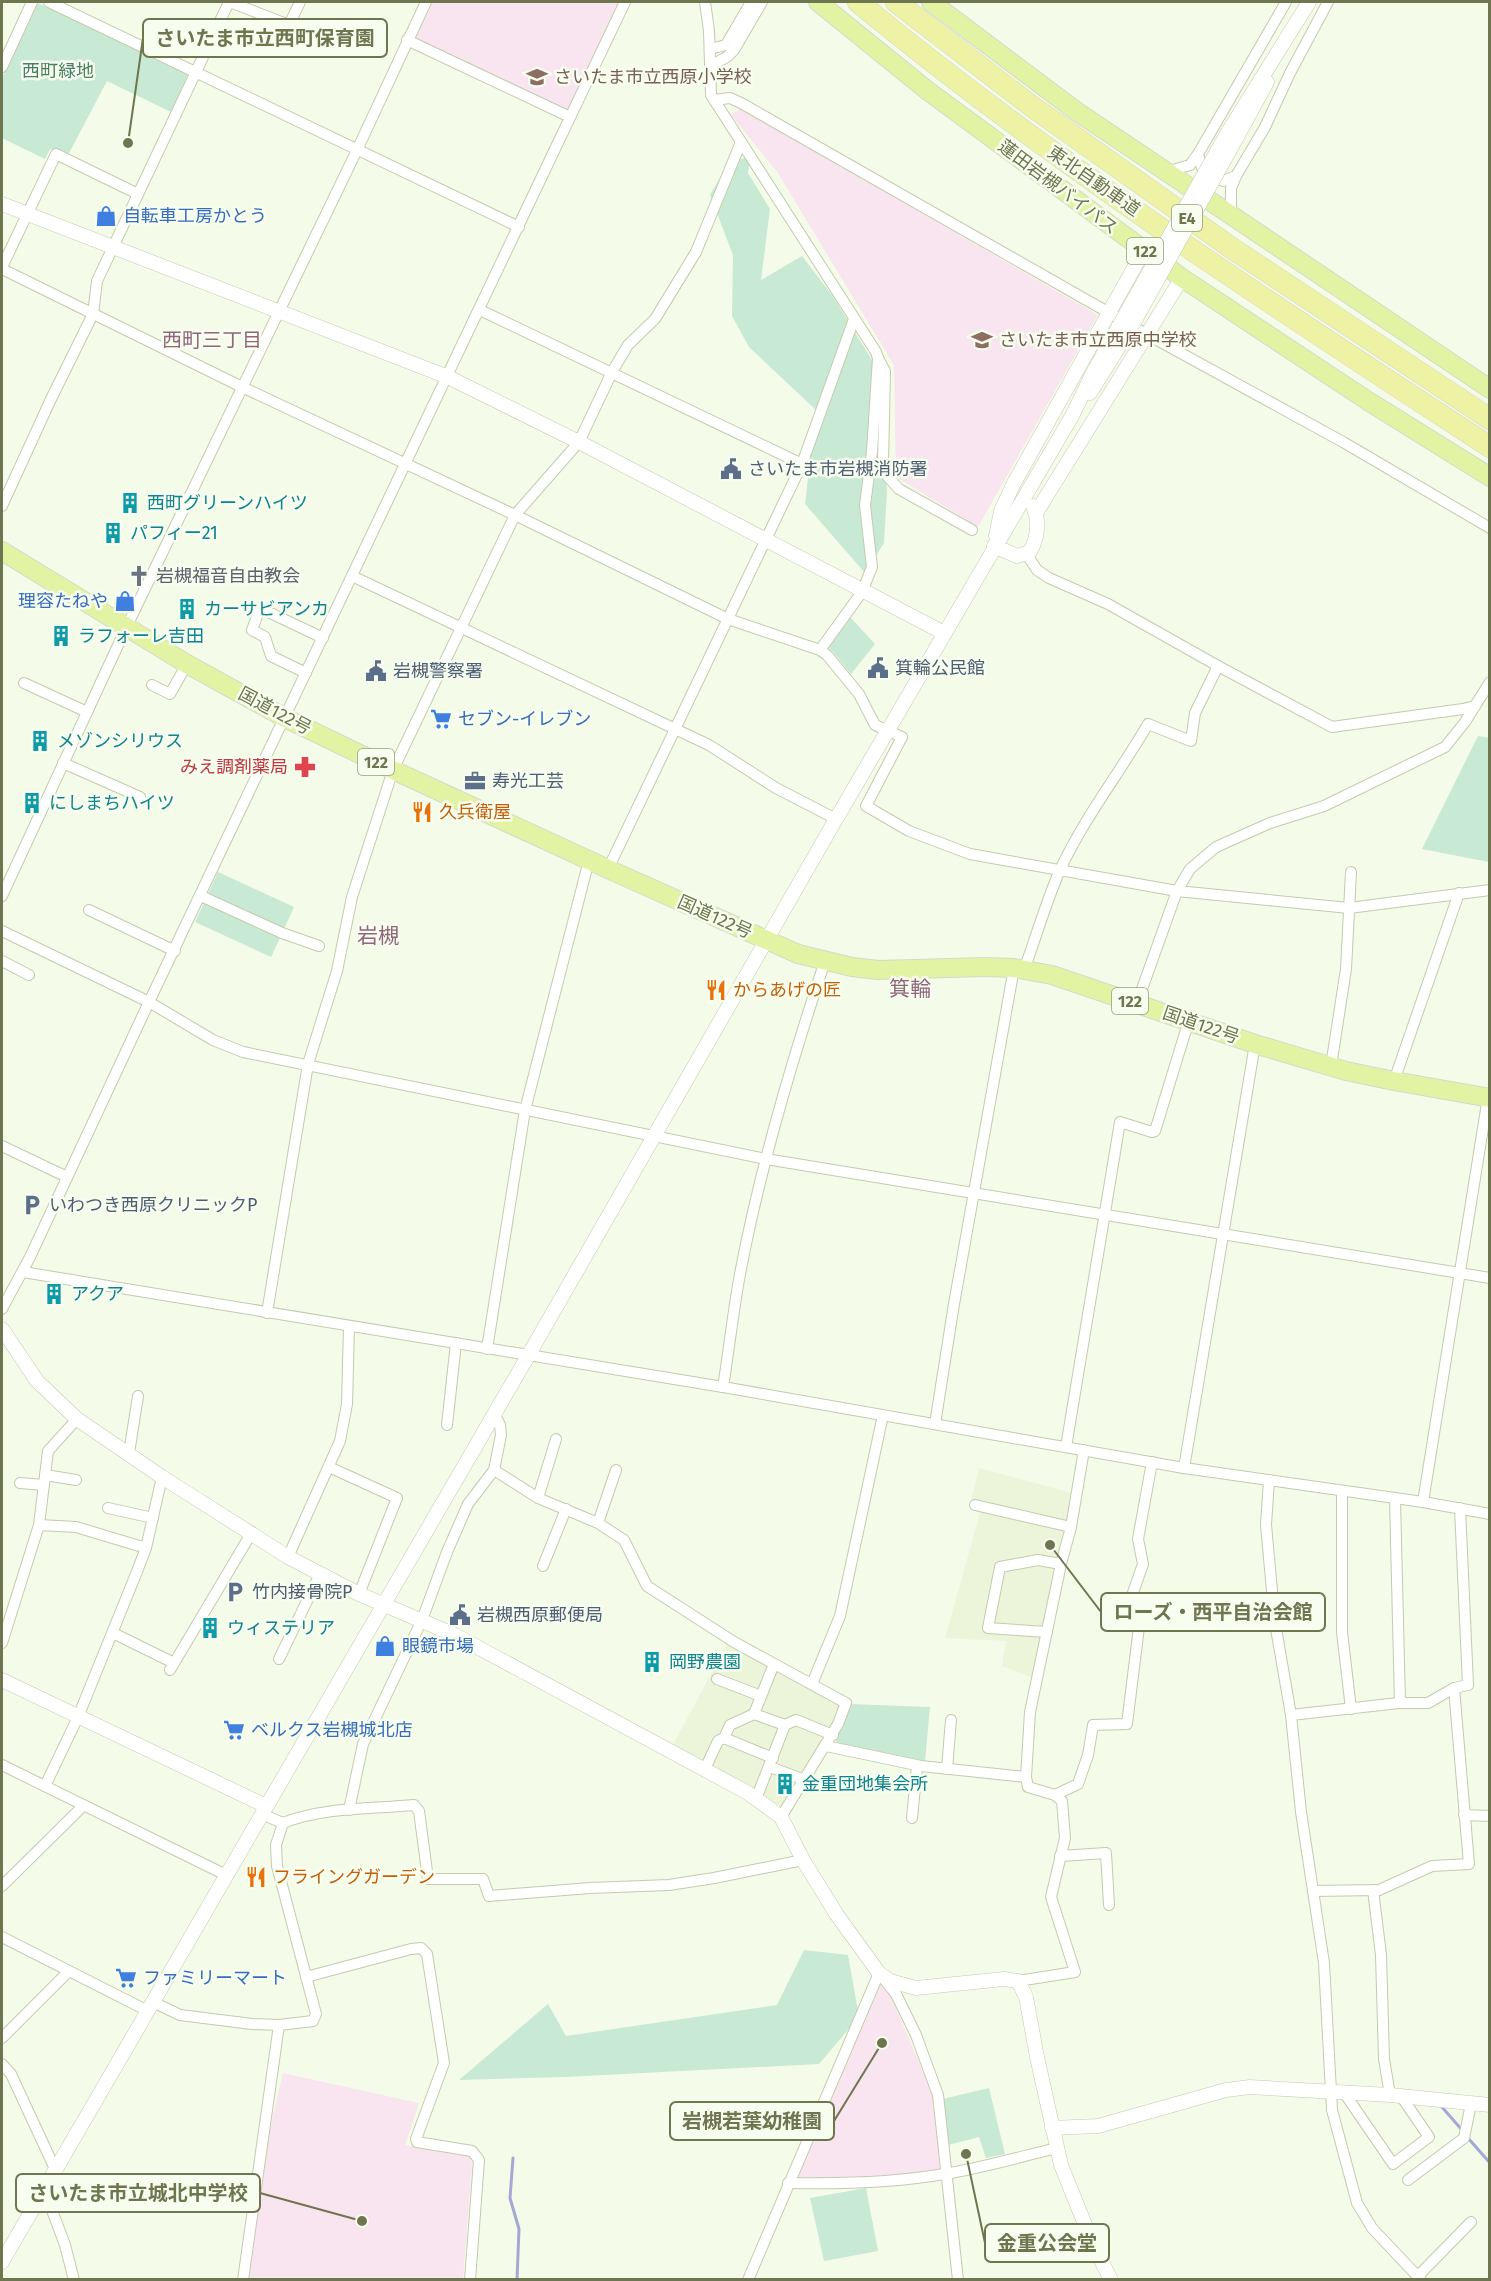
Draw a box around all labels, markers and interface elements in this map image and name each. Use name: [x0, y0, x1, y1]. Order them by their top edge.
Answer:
callout: さいたま市立西町保育園: [143, 19, 387, 57]
text: さいたま市立西町保育園: [155, 26, 375, 50]
park label: 西町緑地: [22, 60, 94, 82]
school or university icon: さいたま市立西原小学校: [525, 65, 549, 89]
place label: さいたま市立西原小学校: [554, 66, 751, 88]
street label: 蓮田岩槻バイパス: [994, 135, 1122, 239]
street label: 東北自動車道: [1043, 141, 1145, 221]
shop icon: 自転車工房かとう: [94, 204, 118, 228]
place label: 自転車工房かとう: [123, 205, 267, 227]
road number: E4: [1172, 205, 1202, 231]
road number: 122: [1127, 238, 1163, 264]
district label: 西町三丁目: [162, 328, 262, 352]
school or university icon: さいたま市立西原中学校: [970, 328, 994, 352]
place label: さいたま市立西原中学校: [999, 329, 1196, 351]
public building icon: さいたま市岩槻消防署: [719, 457, 743, 481]
place label: さいたま市岩槻消防署: [748, 458, 927, 480]
building icon: 西町グリーンハイツ: [118, 491, 142, 515]
place label: 西町グリーンハイツ: [147, 492, 308, 514]
building icon: パフィー21: [101, 521, 125, 545]
place label: パフィー21: [130, 522, 218, 544]
church icon: 岩槻福音自由教会: [127, 564, 151, 588]
place label: 岩槻福音自由教会: [156, 565, 300, 587]
shop icon: 理容たねや: [113, 589, 137, 613]
place label: 理容たねや: [18, 590, 108, 612]
building icon: カーサビアンカ: [175, 597, 199, 621]
place label: カーサビアンカ: [204, 598, 329, 620]
building icon: ラフォーレ吉田: [49, 624, 73, 648]
place label: ラフォーレ吉田: [78, 625, 204, 647]
public building icon: 箕輪公民館: [866, 656, 890, 680]
place label: 箕輪公民館: [895, 657, 985, 679]
public building icon: 岩槻警察署: [364, 659, 388, 683]
place label: 岩槻警察署: [393, 660, 483, 682]
street label: 国道122号: [235, 683, 315, 739]
supermarket icon: セブン-イレブン: [429, 707, 453, 731]
place label: セブン-イレブン: [458, 708, 591, 730]
building icon: メゾンシリウス: [28, 729, 52, 753]
place label: メゾンシリウス: [57, 730, 183, 752]
road number: 122: [358, 749, 394, 775]
pharmacy icon: みえ調剤薬局: [293, 755, 317, 779]
place label: みえ調剤薬局: [180, 756, 288, 778]
office icon: 寿光工芸: [463, 769, 487, 793]
place label: 寿光工芸: [492, 770, 564, 792]
building icon: にしまちハイツ: [20, 791, 44, 815]
place label: にしまちハイツ: [49, 792, 175, 814]
restaurant icon: 久兵衛屋: [410, 800, 434, 824]
place label: 久兵衛屋: [439, 801, 511, 823]
street label: 国道122号: [674, 891, 756, 943]
district label: 岩槻: [357, 923, 399, 949]
district label: 箕輪: [889, 976, 931, 1002]
restaurant icon: からあげの匠: [704, 978, 728, 1002]
place label: からあげの匠: [733, 979, 841, 1001]
road number: 122: [1112, 988, 1148, 1014]
street label: 国道122号: [1160, 1002, 1242, 1048]
parking icon: いわつき西原クリニックP: [20, 1193, 44, 1217]
place label: いわつき西原クリニックP: [49, 1194, 257, 1216]
building icon: アクア: [42, 1282, 66, 1306]
place label: アクア: [71, 1283, 124, 1305]
parking icon: 竹内接骨院P: [223, 1580, 247, 1604]
place label: 竹内接骨院P: [252, 1581, 352, 1603]
callout: ローズ・西平自治会館: [1101, 1593, 1325, 1631]
text: ローズ・西平自治会館: [1114, 1600, 1313, 1624]
public building icon: 岩槻西原郵便局: [448, 1603, 472, 1627]
place label: 岩槻西原郵便局: [477, 1604, 603, 1626]
building icon: ウィステリア: [198, 1616, 222, 1640]
place label: ウィステリア: [227, 1617, 335, 1639]
shop icon: 眼鏡市場: [373, 1634, 397, 1658]
place label: 眼鏡市場: [402, 1635, 474, 1657]
building icon: 岡野農園: [640, 1650, 664, 1674]
place label: 岡野農園: [669, 1651, 741, 1673]
supermarket icon: ベルクス岩槻城北店: [222, 1718, 246, 1742]
place label: ベルクス岩槻城北店: [251, 1719, 412, 1741]
building icon: 金重団地集会所: [773, 1772, 797, 1796]
place label: 金重団地集会所: [802, 1773, 928, 1795]
restaurant icon: フライングガーデン: [244, 1865, 268, 1889]
place label: フライングガーデン: [273, 1866, 435, 1888]
supermarket icon: ファミリーマート: [114, 1966, 138, 1990]
place label: ファミリーマート: [143, 1967, 287, 1989]
callout: 岩槻若葉幼稚園: [670, 2102, 834, 2140]
text: 岩槻若葉幼稚園: [682, 2109, 822, 2133]
callout: さいたま市立城北中学校: [16, 2174, 260, 2212]
text: さいたま市立城北中学校: [28, 2181, 248, 2205]
callout: 金重公会堂: [985, 2224, 1109, 2262]
text: 金重公会堂: [997, 2231, 1097, 2255]

